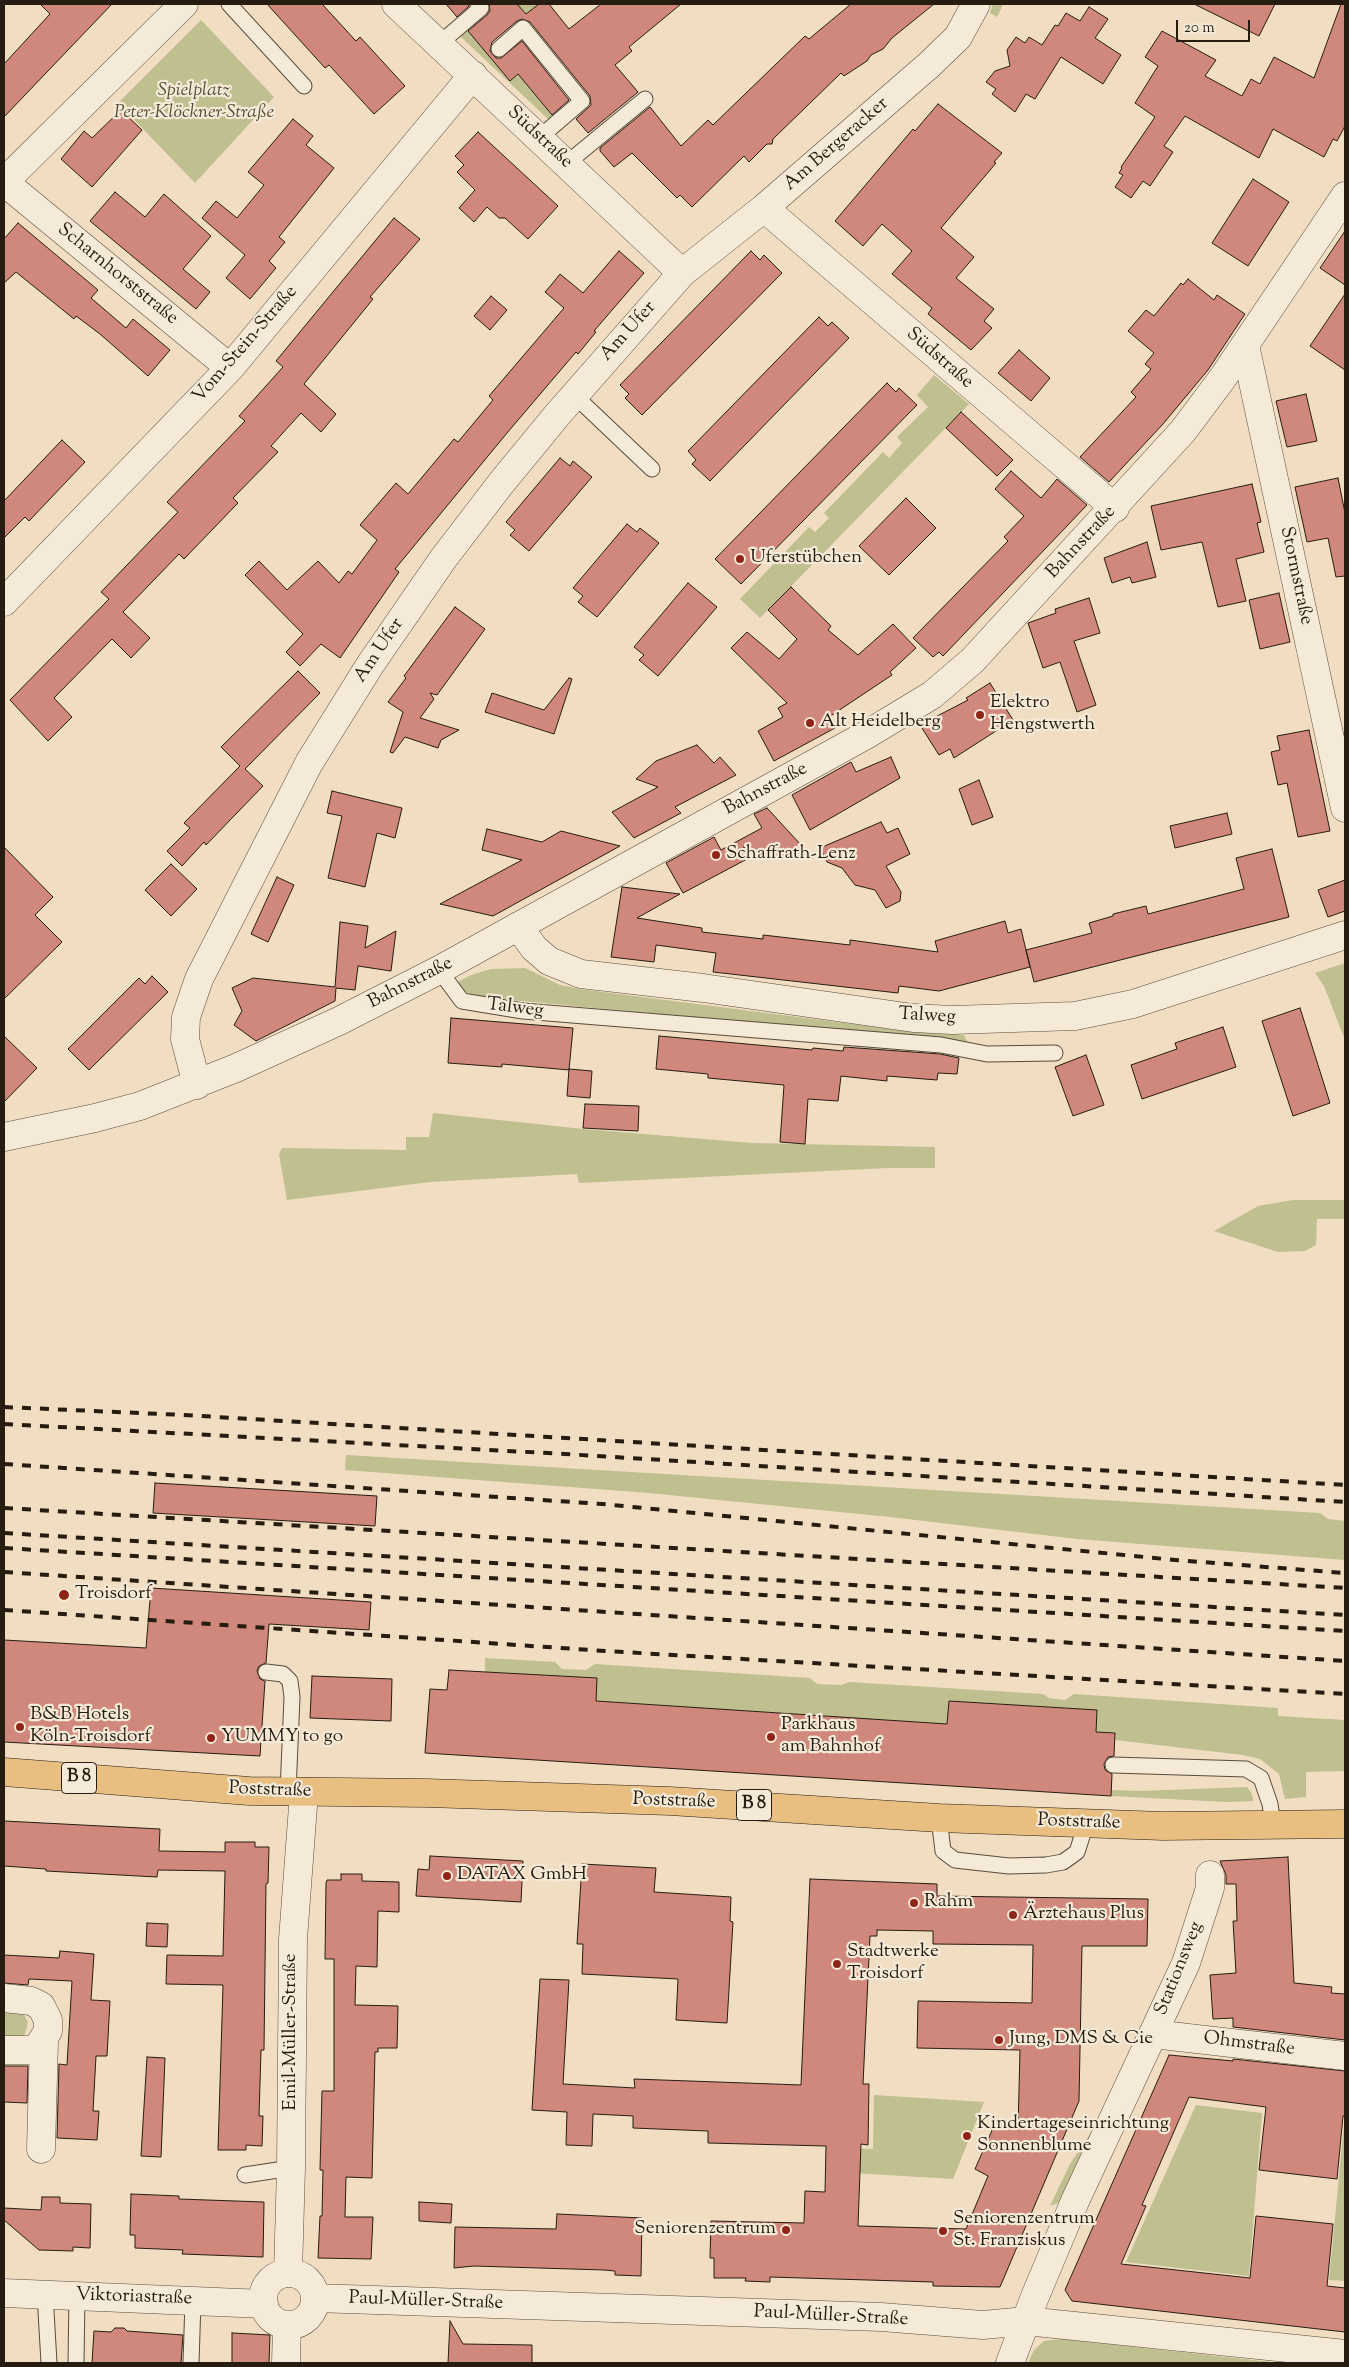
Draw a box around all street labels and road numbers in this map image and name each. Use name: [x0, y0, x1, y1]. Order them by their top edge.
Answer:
street label: Am Bergeracker: [780, 93, 894, 197]
street label: Südstraße: [501, 102, 577, 174]
street label: Scharnhorststraße: [52, 219, 182, 331]
street label: Vom-Stein-Straße: [189, 282, 303, 408]
street label: Am Ufer: [596, 297, 662, 367]
street label: Südstraße: [901, 324, 977, 394]
street label: Bahnstraße: [1042, 502, 1122, 584]
street label: Stormstraße: [1273, 525, 1317, 627]
street label: Am Ufer: [350, 614, 410, 688]
street label: Bahnstraße: [720, 758, 812, 822]
street label: Bahnstraße: [365, 953, 457, 1015]
street label: Talweg: [485, 994, 545, 1024]
street label: Talweg: [898, 1004, 956, 1030]
road number: B 8: [62, 1762, 96, 1794]
street label: Poststraße: [228, 1778, 312, 1804]
street label: Poststraße: [632, 1789, 716, 1815]
road number: B 8: [736, 1790, 772, 1820]
street label: Poststraße: [1037, 1810, 1121, 1836]
street label: Stationsweg: [1151, 1919, 1209, 2019]
street label: Emil-Müller-Straße: [281, 1953, 303, 2111]
street label: Ohmstraße: [1202, 2028, 1296, 2062]
street label: Viktoriastraße: [75, 2285, 193, 2311]
street label: Paul-Müller-Straße: [348, 2288, 504, 2316]
street label: Paul-Müller-Straße: [753, 2302, 909, 2332]

